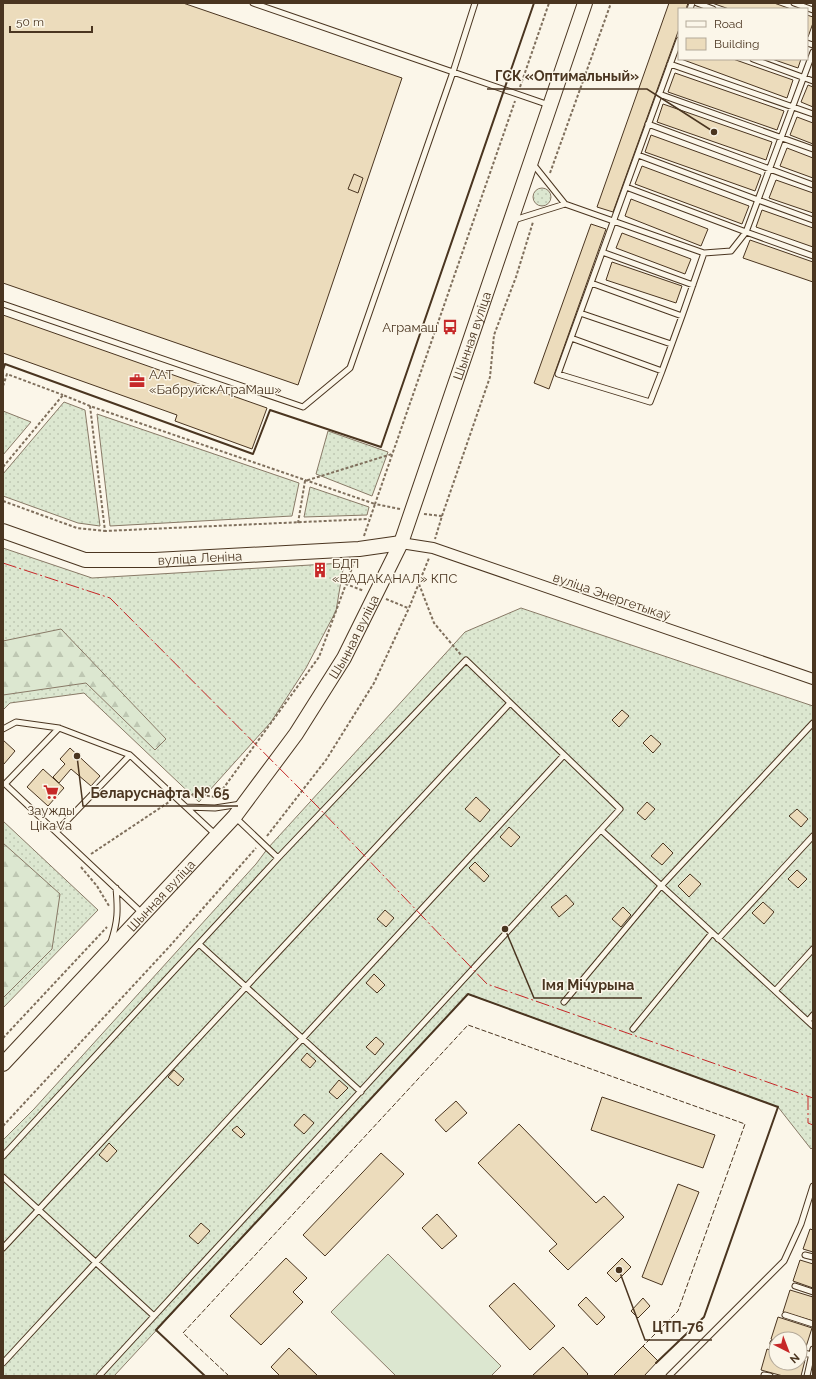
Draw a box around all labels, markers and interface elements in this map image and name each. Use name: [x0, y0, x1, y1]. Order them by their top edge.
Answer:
scale bar: [10, 8, 92, 34]
legend: [678, 8, 808, 60]
text: 50 m: [16, 15, 44, 29]
text: Road: [714, 17, 743, 31]
text: Building: [714, 37, 760, 51]
callout: ГСК «Оптимальный»: [487, 63, 647, 89]
text: ГСК «Оптимальный»: [495, 68, 639, 84]
street label: Шынная вуліца: [450, 290, 494, 382]
bus stop icon: Аграмаш: [441, 318, 459, 336]
place label: Аграмаш: [382, 320, 438, 335]
place label: ААТ «БабруйскАграМаш»: [149, 367, 282, 397]
office icon: ААТ «БабруйскАграМаш»: [128, 372, 146, 390]
street label: вуліца Леніна: [157, 548, 243, 568]
place label: БДП «ВАДАКАНАЛ» КПС: [332, 556, 457, 586]
building icon: БДП «ВАДАКАНАЛ» КПС: [311, 561, 329, 579]
street label: вуліца Энергетыкаў: [551, 569, 673, 624]
street label: Шынная вуліца: [326, 593, 382, 682]
callout: Беларуснафта № 65: [83, 780, 238, 806]
supermarket icon: Заужды ЦікаVа: [42, 783, 60, 801]
text: Беларуснафта № 65: [90, 785, 230, 801]
place label: Заужды ЦікаVа: [27, 803, 75, 833]
street label: Шынная вуліца: [124, 857, 198, 935]
callout: Імя Мічурына: [534, 972, 642, 998]
text: Імя Мічурына: [542, 977, 634, 993]
callout: ЦТП-76: [645, 1314, 712, 1340]
text: ЦТП-76: [652, 1319, 704, 1335]
north arrow: [768, 1331, 808, 1371]
text: N: [787, 1350, 802, 1366]

